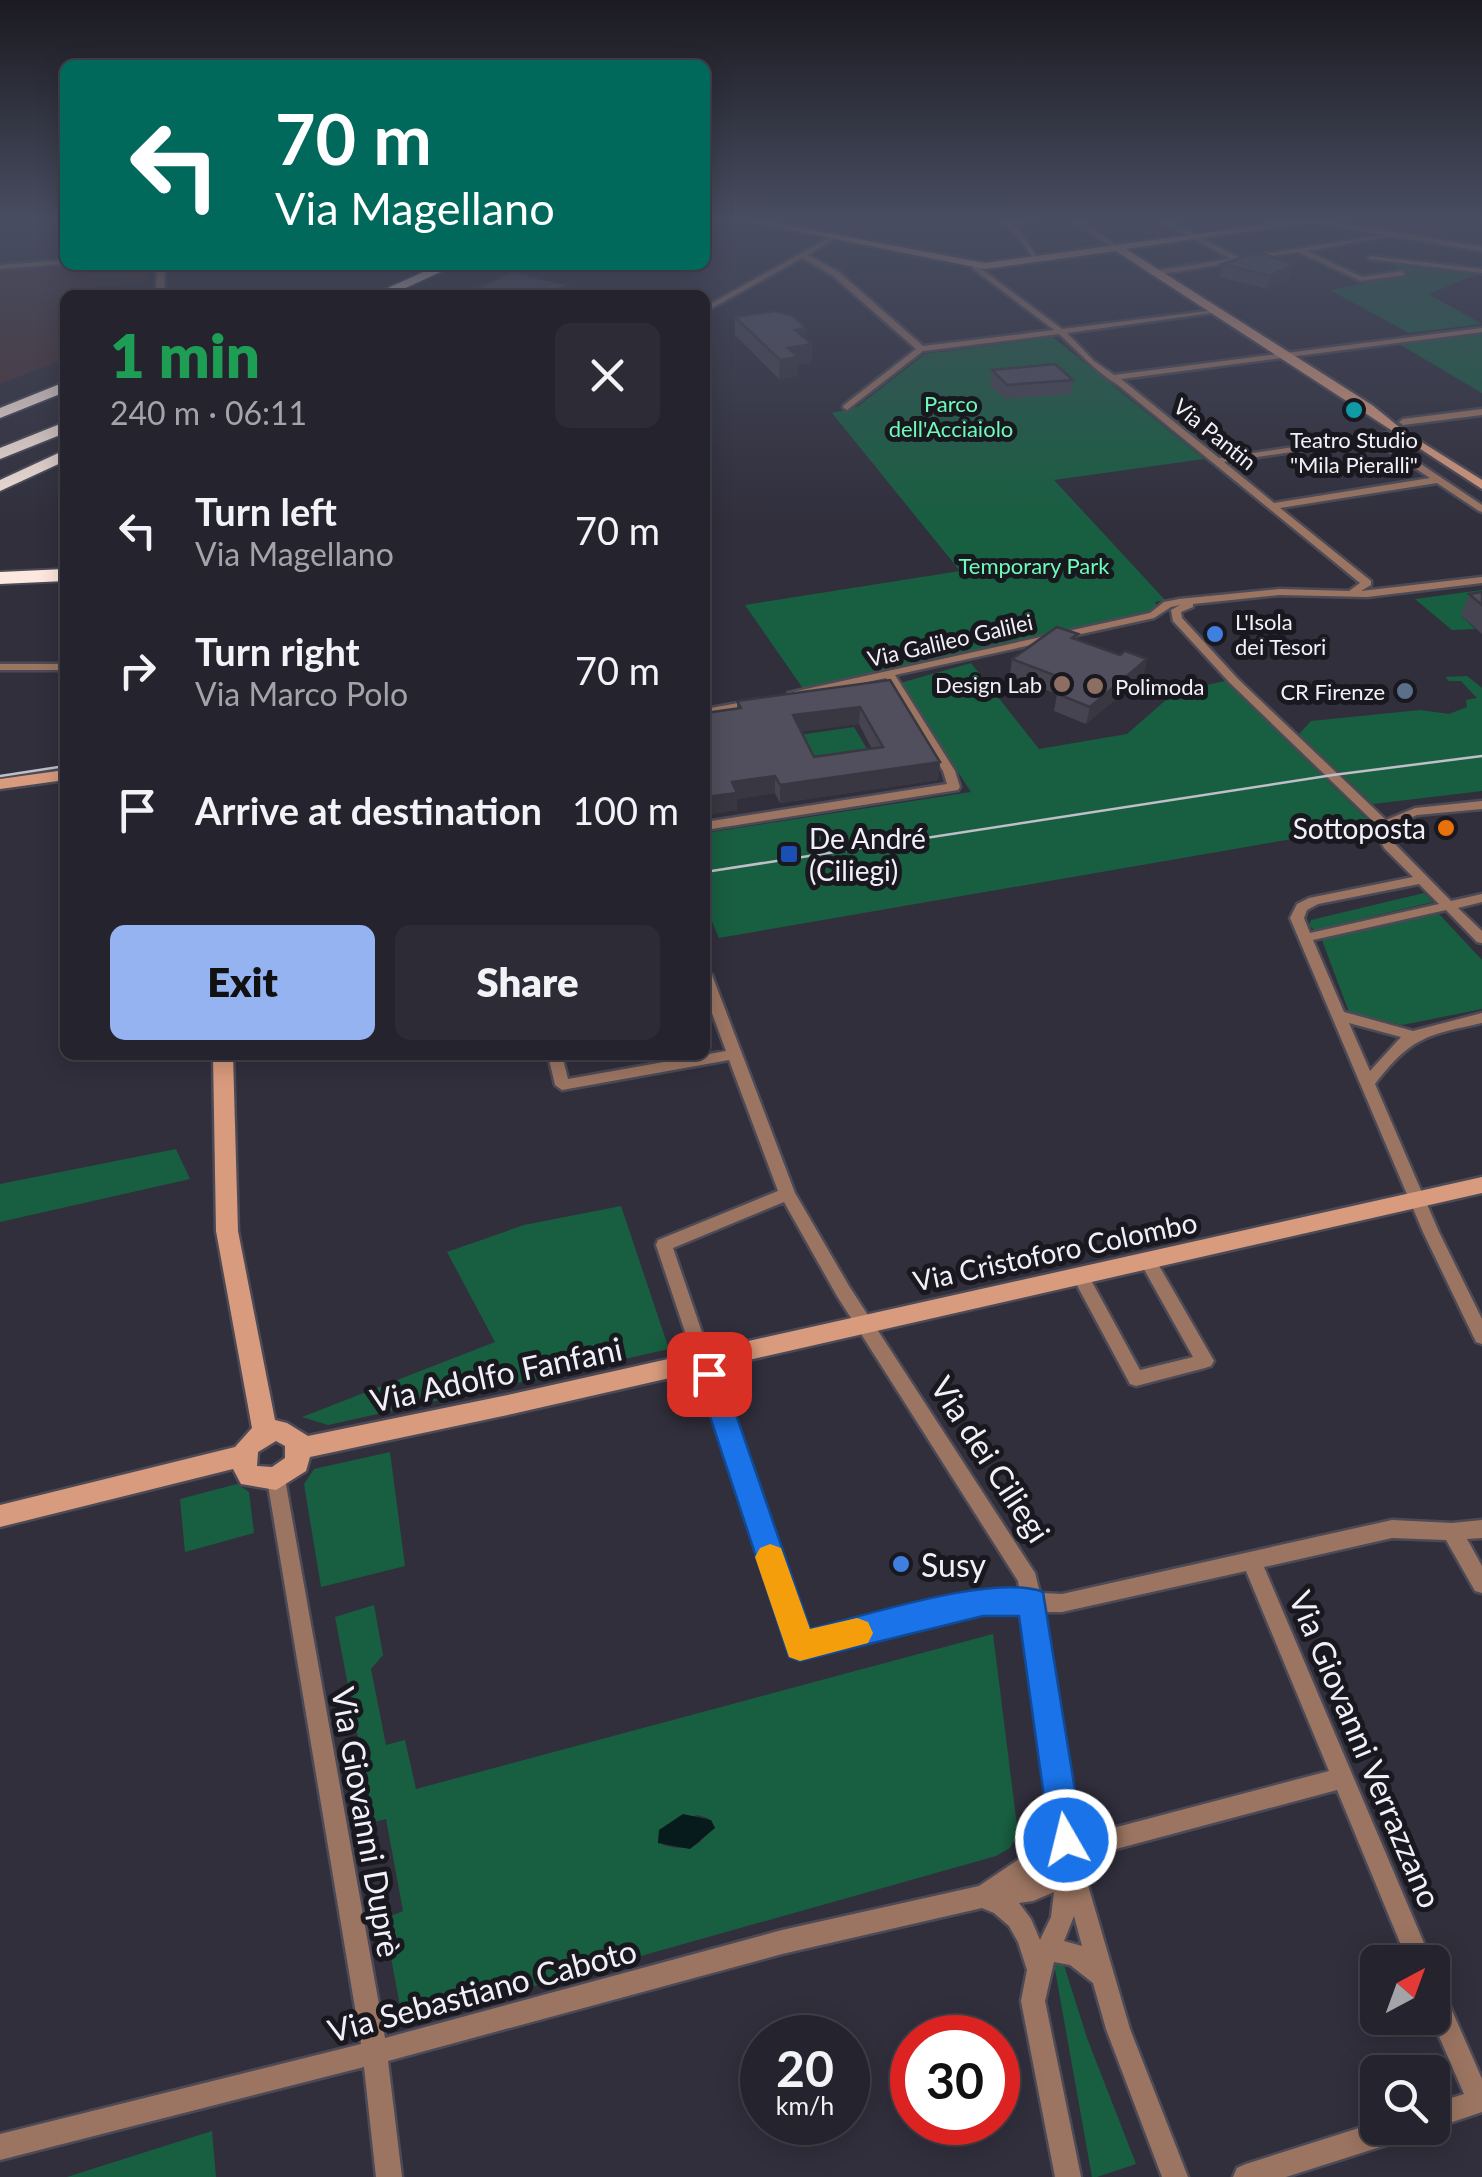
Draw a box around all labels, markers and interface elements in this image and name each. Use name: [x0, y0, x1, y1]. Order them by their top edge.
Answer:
text: 70 m: [275, 96, 432, 180]
icon: left: [110, 100, 240, 230]
text: Via Magellano: [275, 181, 555, 235]
text: 1 min: [110, 319, 260, 391]
button: close: [555, 323, 660, 428]
park label: Parco dell'Acciaiolo: [889, 390, 1013, 442]
text: 240 m · 06:11: [110, 393, 307, 432]
street label: Via Pantin: [1168, 393, 1262, 475]
marker: Teatro Studio "Mila Pieralli": [1343, 399, 1365, 421]
place label: Teatro Studio "Mila Pieralli": [1290, 426, 1418, 478]
text: Turn left: [195, 488, 337, 534]
icon: left: [110, 503, 165, 558]
text: 70 m: [575, 507, 660, 553]
text: Via Magellano: [195, 534, 394, 573]
park label: Temporary Park: [958, 552, 1110, 579]
street label: Via Galileo Galilei: [865, 608, 1035, 672]
place label: L'Isola dei Tesori: [1235, 608, 1326, 660]
marker: L'Isola dei Tesori: [1204, 623, 1226, 645]
text: Turn right: [195, 628, 360, 674]
icon: right: [110, 643, 165, 698]
text: 70 m: [575, 647, 660, 693]
place label: Design Lab: [935, 671, 1042, 698]
marker: Design Lab: [1051, 673, 1073, 695]
place label: Polimoda: [1115, 673, 1204, 700]
text: Via Marco Polo: [195, 674, 408, 713]
marker: Polimoda: [1084, 675, 1106, 697]
place label: CR Firenze: [1280, 678, 1385, 705]
marker: CR Firenze: [1394, 680, 1416, 702]
icon: arrive: [110, 783, 165, 838]
text: Arrive at destination: [195, 787, 542, 833]
text: 100 m: [572, 787, 679, 833]
place label: Sottoposta: [1293, 811, 1426, 845]
marker: Sottoposta: [1435, 817, 1457, 839]
place label: De André (Ciliegi): [809, 821, 926, 887]
marker: De André (Ciliegi): [778, 843, 800, 865]
button: Exit: [110, 925, 375, 1040]
button: Share: [395, 925, 660, 1040]
street label: Via Cristoforo Colombo: [910, 1204, 1200, 1298]
street label: Via Adolfo Fanfani: [367, 1328, 625, 1420]
pin: [667, 1332, 752, 1417]
icon: arrive: [682, 1347, 737, 1402]
street label: Via dei Ciliegi: [923, 1369, 1059, 1549]
place label: Susy: [921, 1545, 986, 1584]
marker: Susy: [890, 1553, 912, 1575]
street label: Via Giovanni Verrazzano: [1282, 1585, 1450, 1913]
street label: Via Giovanni Duprè: [324, 1684, 410, 1960]
position arrow: [1014, 1788, 1118, 1892]
street label: Via Sebastiano Caboto: [324, 1930, 640, 2050]
north arrow: [1360, 1945, 1450, 2035]
map controls: [1360, 1945, 1450, 2145]
speed limit sign: 30: [890, 2015, 1020, 2145]
text: 20: [776, 2038, 834, 2098]
button: search: [1360, 2055, 1450, 2145]
text: km/h: [776, 2090, 834, 2120]

